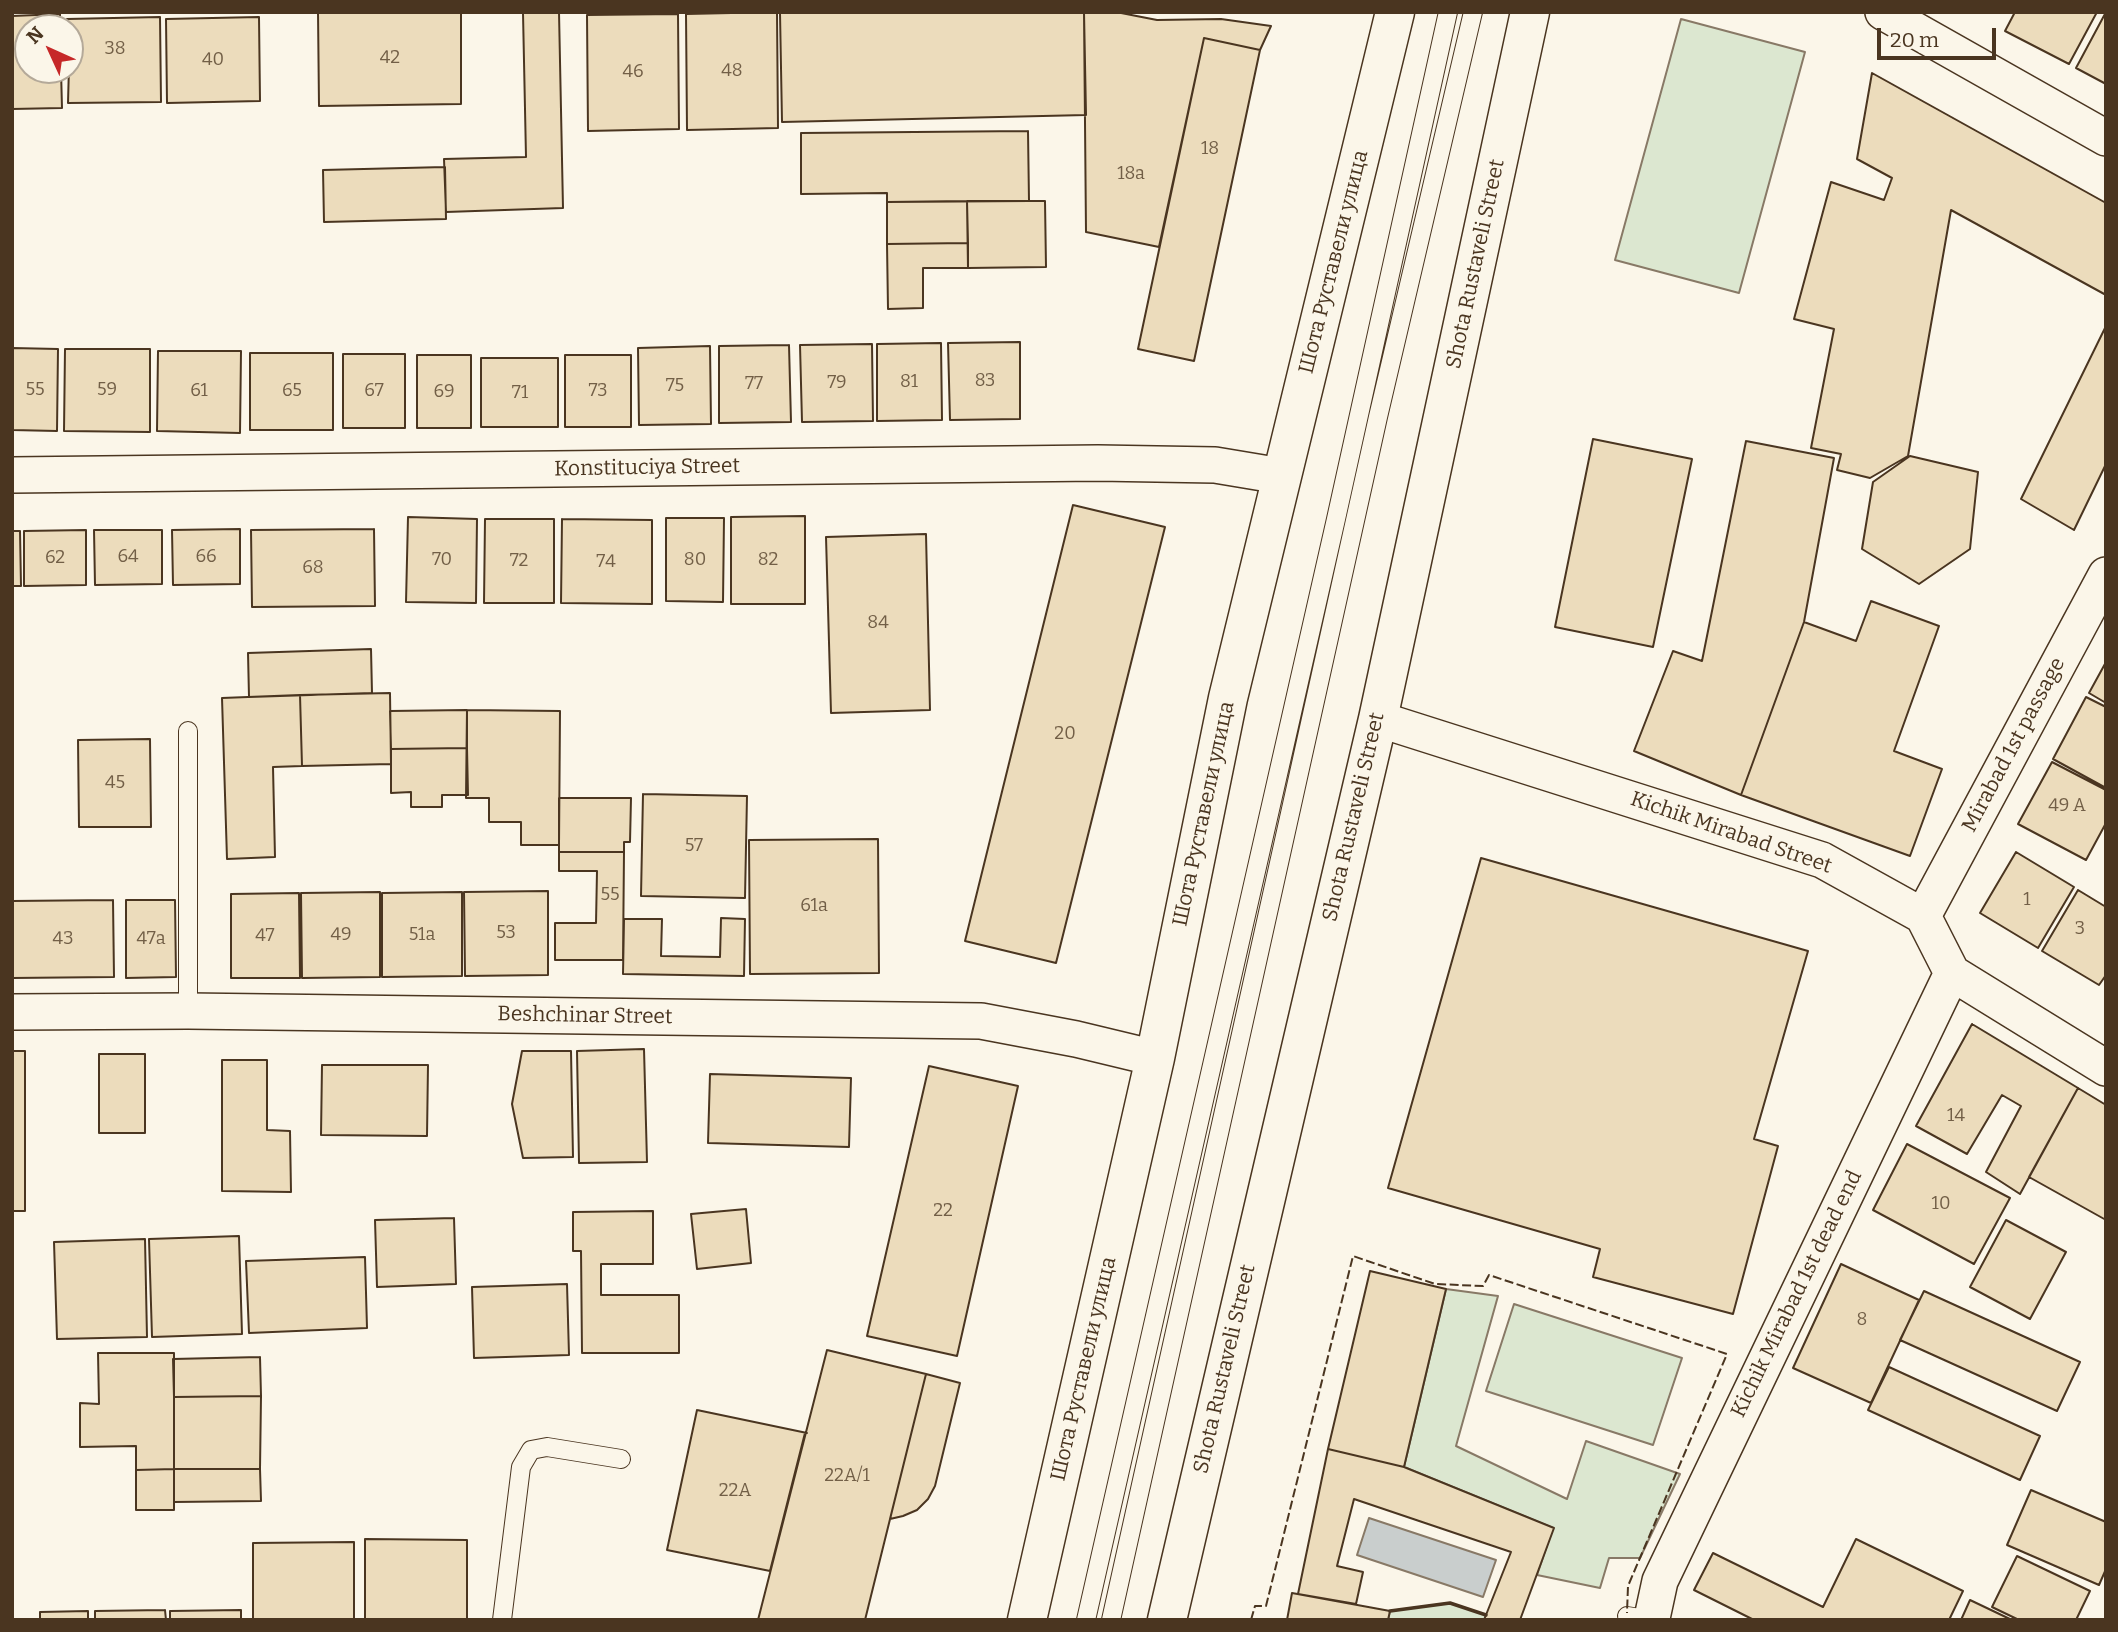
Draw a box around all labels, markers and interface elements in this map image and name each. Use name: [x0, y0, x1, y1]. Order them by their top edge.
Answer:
north arrow: [14, 14, 84, 84]
scale bar: [1880, 14, 1999, 58]
text: N: [22, 22, 49, 49]
text: 20 m: [1890, 27, 1939, 53]
house number: 38: [104, 38, 126, 60]
house number: 42: [380, 47, 400, 69]
house number: 40: [202, 49, 224, 71]
house number: 48: [721, 60, 743, 82]
house number: 46: [622, 61, 644, 83]
house number: 18: [1201, 138, 1219, 160]
street label: Шота Руставели улица: [1294, 148, 1374, 376]
street label: Shota Rustaveli Street: [1441, 157, 1511, 371]
house number: 18a: [1117, 163, 1145, 185]
house number: 83: [975, 370, 995, 392]
house number: 81: [900, 371, 918, 393]
house number: 79: [827, 372, 847, 394]
house number: 77: [745, 373, 763, 395]
house number: 75: [666, 375, 684, 397]
house number: 55: [25, 379, 45, 401]
house number: 59: [97, 379, 117, 401]
house number: 61: [190, 380, 208, 402]
house number: 65: [282, 380, 302, 402]
house number: 67: [364, 380, 384, 402]
house number: 73: [589, 380, 607, 402]
house number: 69: [433, 381, 455, 403]
house number: 71: [512, 382, 528, 404]
street label: Konstituciya Street: [554, 454, 740, 482]
house number: 64: [117, 546, 139, 568]
house number: 66: [195, 546, 217, 568]
house number: 62: [45, 547, 65, 569]
house number: 70: [432, 549, 452, 571]
house number: 80: [684, 549, 706, 571]
house number: 82: [758, 549, 778, 571]
house number: 72: [510, 550, 528, 572]
house number: 74: [596, 551, 616, 573]
house number: 68: [302, 557, 324, 579]
house number: 84: [867, 612, 889, 634]
street label: Mirabad 1st passage: [1957, 653, 2071, 837]
street label: Шота Руставели улица: [1168, 699, 1240, 929]
street label: Shota Rustaveli Street: [1318, 710, 1390, 924]
house number: 20: [1054, 723, 1076, 745]
house number: 45: [105, 772, 125, 794]
street label: Kichik Mirabad Street: [1627, 787, 1835, 879]
house number: 49 A: [2048, 795, 2086, 817]
house number: 57: [685, 835, 703, 857]
house number: 55: [600, 884, 620, 906]
house number: 1: [2023, 889, 2031, 911]
house number: 61a: [800, 895, 828, 917]
house number: 3: [2075, 918, 2085, 940]
house number: 53: [496, 922, 516, 944]
house number: 49: [330, 924, 352, 946]
house number: 51a: [409, 924, 435, 946]
house number: 47: [255, 925, 275, 947]
house number: 43: [53, 928, 73, 950]
house number: 47a: [136, 928, 166, 950]
street label: Beshchinar Street: [497, 1002, 673, 1030]
house number: 14: [1947, 1105, 1965, 1127]
street label: Kichik Mirabad 1st dead end: [1726, 1166, 1868, 1422]
house number: 10: [1932, 1193, 1950, 1215]
house number: 22: [933, 1200, 953, 1222]
street label: Шота Руставели улица: [1046, 1254, 1122, 1484]
street label: Shota Rustaveli Street: [1189, 1262, 1261, 1476]
house number: 8: [1857, 1309, 1867, 1331]
house number: 22А/1: [824, 1465, 870, 1487]
house number: 22A: [719, 1480, 751, 1502]

